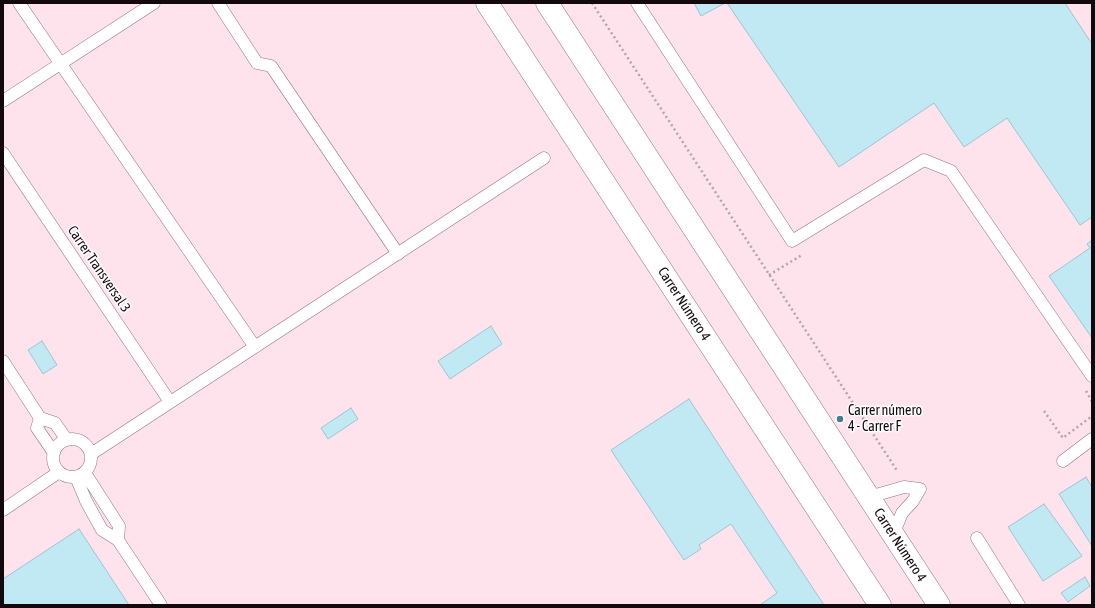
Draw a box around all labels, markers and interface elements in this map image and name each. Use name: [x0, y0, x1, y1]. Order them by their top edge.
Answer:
street label: Carrer Transversal 3: [64, 223, 134, 315]
street label: Carrer Número 4: [654, 264, 714, 344]
place label: Carrer número 4 - Carrer F: [848, 403, 922, 436]
marker: Carrer número 4 - Carrer F: [835, 414, 845, 424]
street label: Carrer Número 4: [870, 505, 930, 585]

